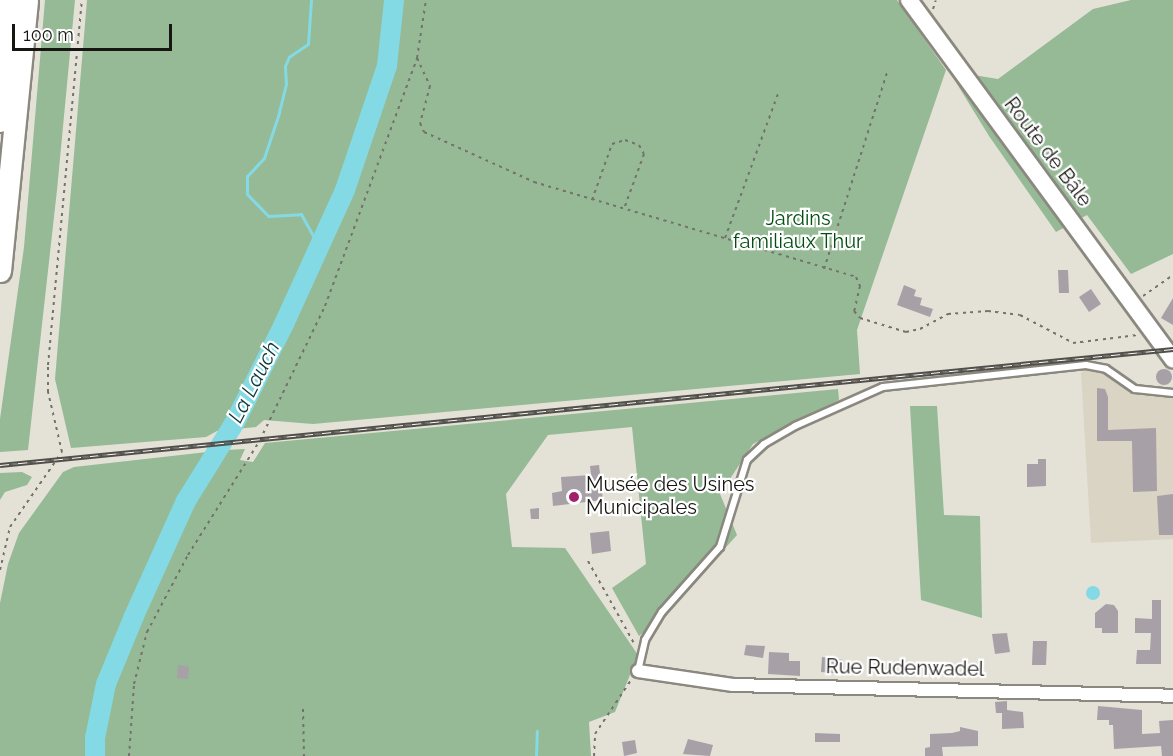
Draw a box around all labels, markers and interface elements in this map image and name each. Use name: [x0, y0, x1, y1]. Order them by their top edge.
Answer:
scale bar: [15, 12, 176, 50]
text: 100 m: [23, 24, 74, 45]
street label: Route de Bâle: [999, 93, 1097, 211]
park label: Jardins familiaux Thur: [733, 207, 863, 254]
water label: La Lauch: [223, 337, 285, 427]
place label: Musée des Usines Municipales: [586, 473, 755, 520]
marker: Musée des Usines Municipales: [567, 490, 581, 504]
street label: Rue Rudenwadel: [826, 655, 984, 681]

